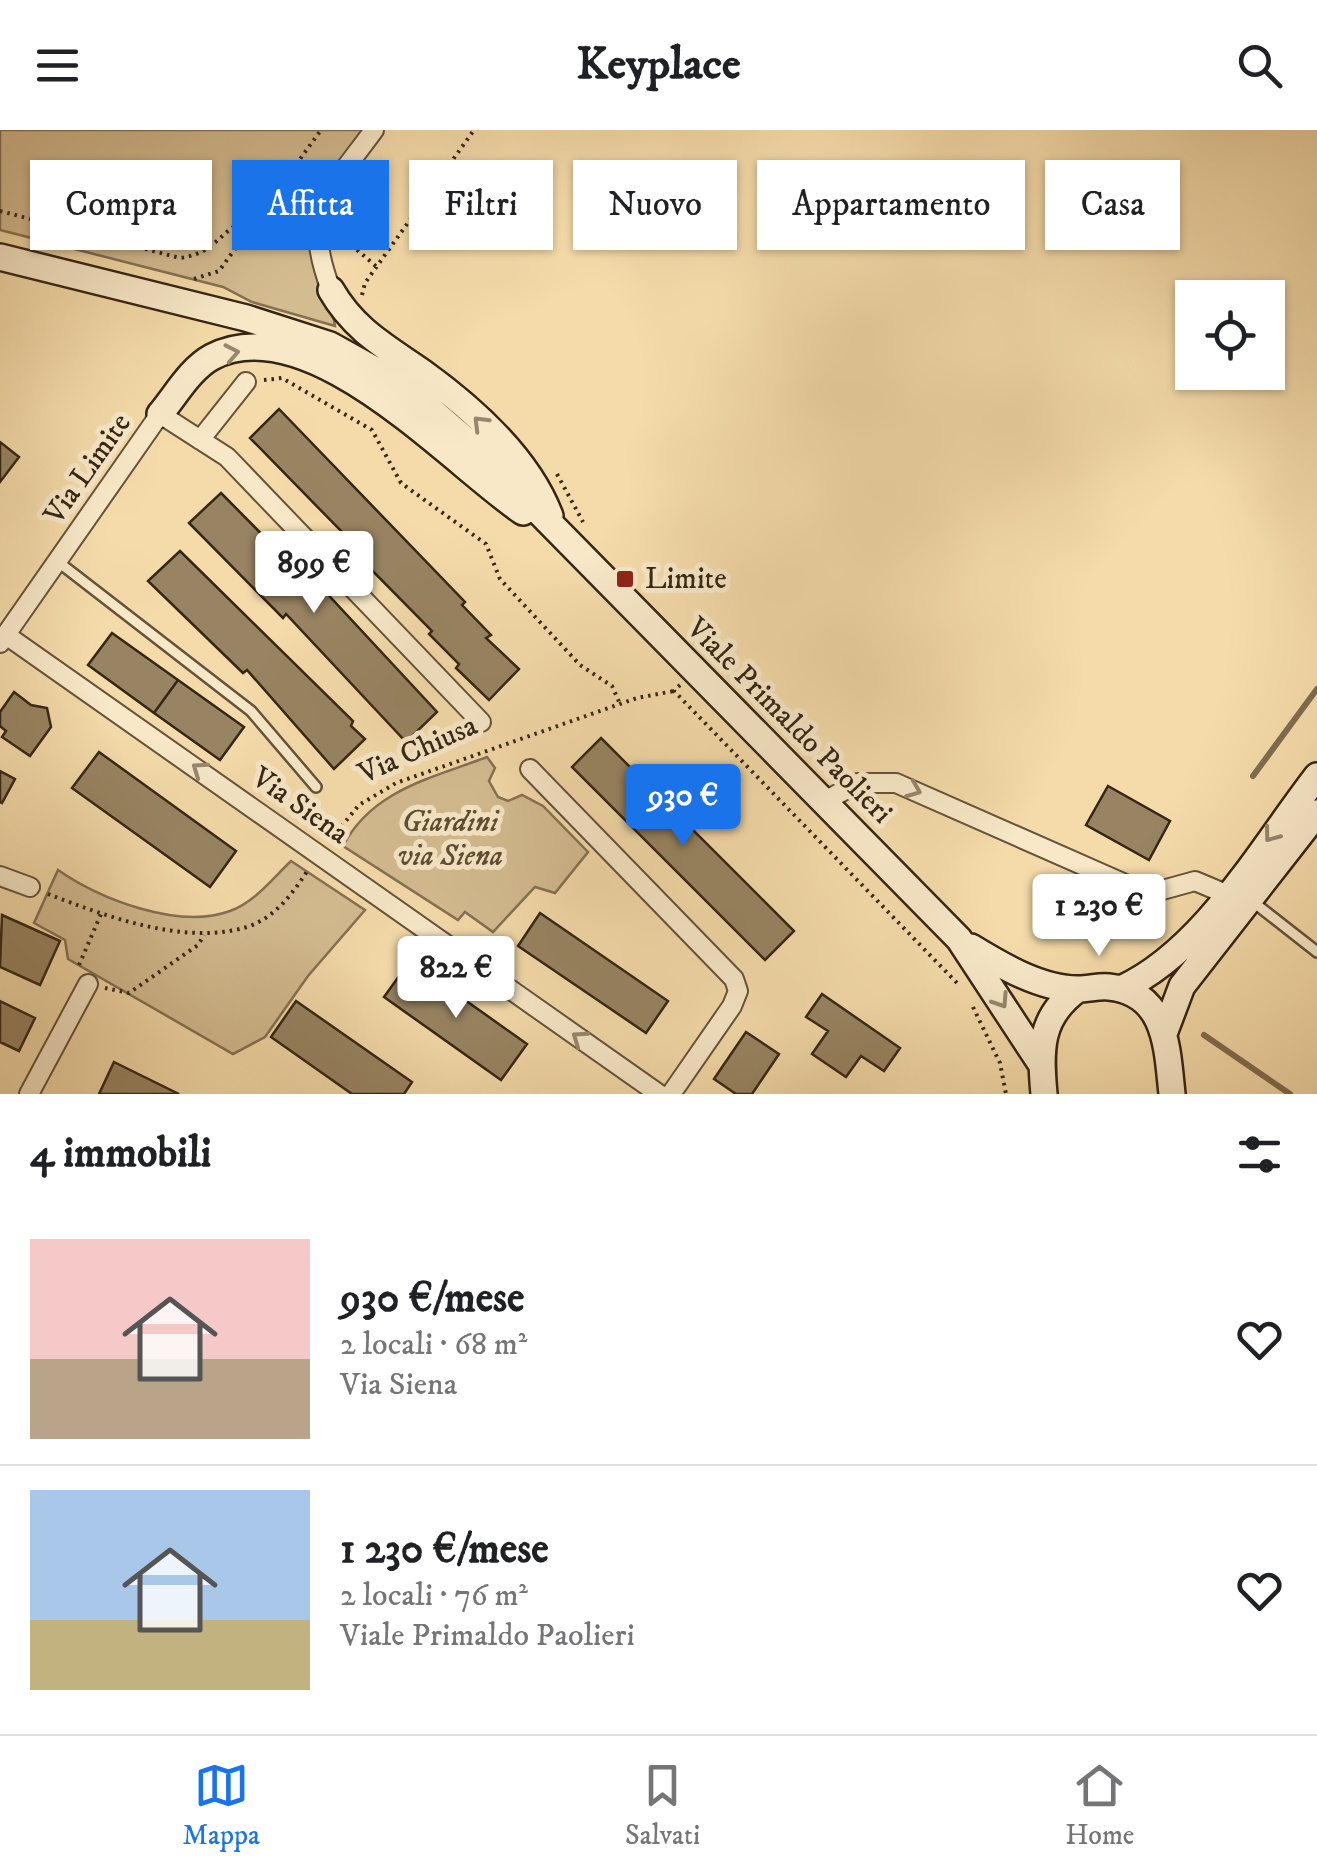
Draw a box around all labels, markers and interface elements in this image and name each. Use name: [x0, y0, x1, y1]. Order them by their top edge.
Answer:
text: Keyplace: [576, 37, 741, 93]
icon: menu: [30, 38, 85, 93]
icon: search: [1232, 38, 1287, 93]
chip: Compra: [30, 160, 212, 250]
chip: Affitta: [232, 160, 389, 250]
chip: Filtri: [409, 160, 553, 250]
chip: Nuovo: [573, 160, 737, 250]
chip: Appartamento: [757, 160, 1025, 250]
chip: Casa: [1045, 160, 1180, 250]
map controls: [1175, 280, 1285, 390]
button: locate: [1175, 280, 1285, 390]
one-way arrow: [224, 343, 240, 364]
street label: Via Limite: [36, 406, 140, 533]
one-way arrow: [474, 417, 492, 435]
pin: 899 €: [244, 531, 384, 616]
text: 899 €: [277, 543, 351, 583]
place label: Limite: [645, 561, 727, 598]
marker: Limite: [614, 568, 636, 590]
street label: Viale Primaldo Paolieri: [678, 610, 900, 832]
street label: Via Chiusa: [352, 707, 483, 793]
street label: Via Siena: [244, 759, 356, 853]
one-way arrow: [192, 763, 211, 781]
pin: 930 €: [613, 764, 753, 849]
text: 930 €: [648, 776, 718, 816]
one-way arrow: [904, 778, 921, 798]
park label: Giardini via Siena: [397, 804, 503, 875]
one-way arrow: [1266, 824, 1283, 842]
pin: 1 230 €: [1007, 874, 1191, 959]
text: 1 230 €: [1054, 886, 1144, 926]
pin: 822 €: [386, 936, 526, 1021]
text: 822 €: [419, 948, 493, 988]
one-way arrow: [989, 990, 1008, 1008]
one-way arrow: [571, 1032, 590, 1050]
icon: filters: [1232, 1127, 1287, 1182]
text: 4 immobili: [30, 1128, 211, 1180]
text: 930 €/mese: [340, 1273, 525, 1325]
icon: home: [110, 1279, 230, 1399]
icon: heart: [1232, 1312, 1287, 1367]
text: 2 locali · 68 m²: [340, 1325, 527, 1365]
text: Via Siena: [340, 1365, 457, 1405]
text: 1 230 €/mese: [340, 1524, 549, 1576]
icon: home: [110, 1530, 230, 1650]
icon: heart: [1232, 1563, 1287, 1618]
text: 2 locali · 76 m²: [340, 1576, 528, 1616]
text: Viale Primaldo Paolieri: [340, 1616, 635, 1656]
tab: Mappa: [183, 1758, 260, 1853]
tab: Salvati: [625, 1758, 700, 1853]
tab: Home: [1065, 1758, 1134, 1853]

